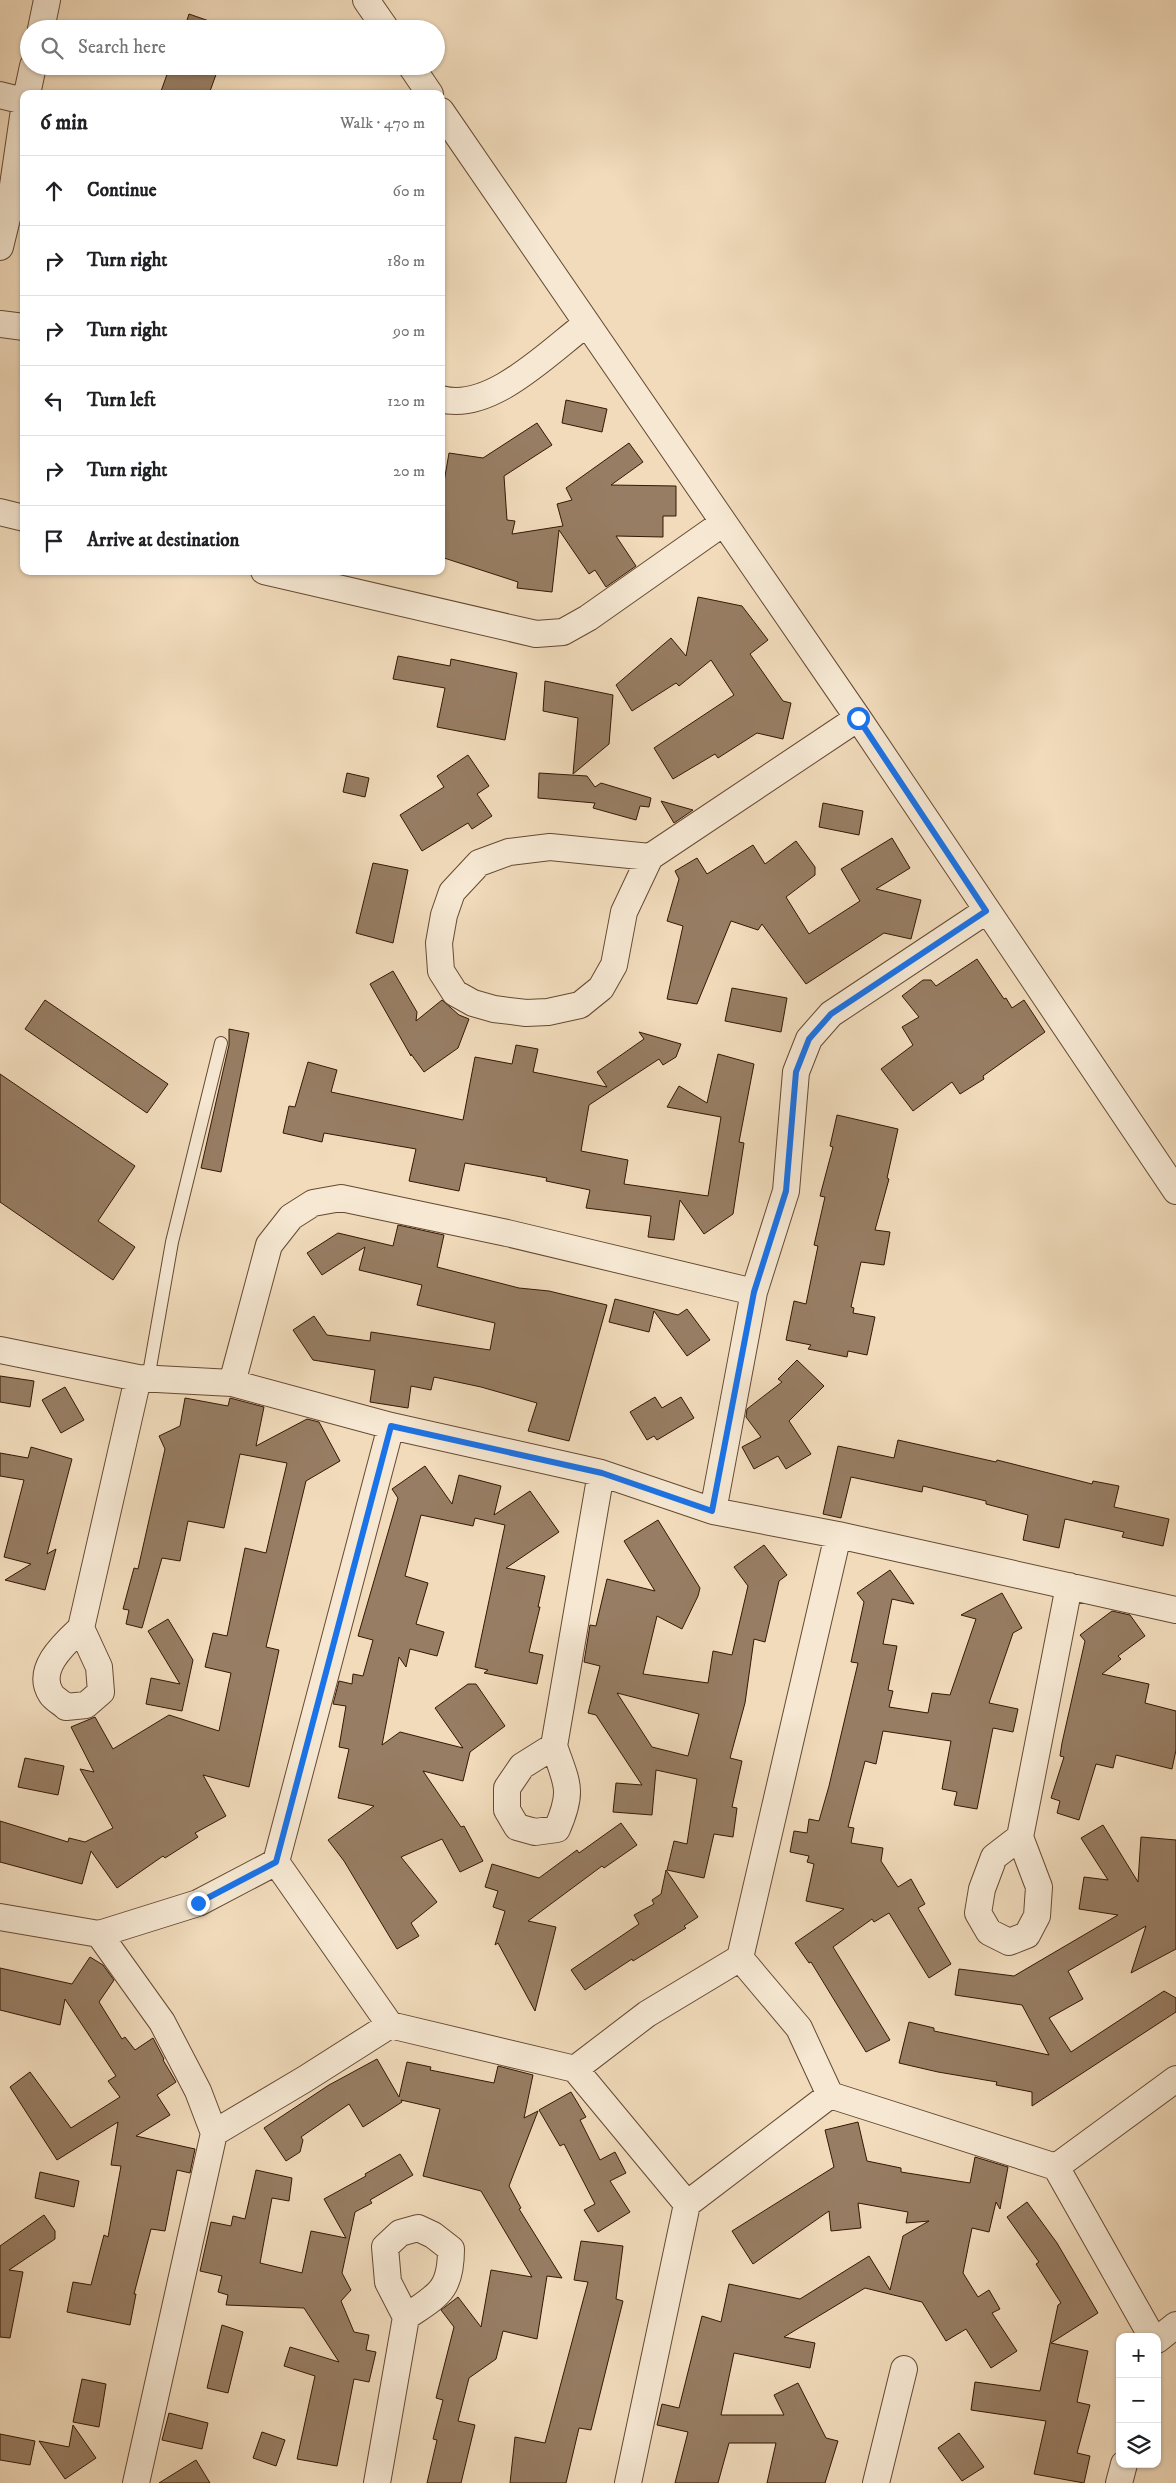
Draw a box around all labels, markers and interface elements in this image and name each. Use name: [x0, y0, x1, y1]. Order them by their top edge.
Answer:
search box: [20, 20, 445, 75]
icon: search: [38, 34, 66, 62]
text: Search here: [78, 36, 166, 59]
text: 6 min: [40, 110, 88, 136]
text: Walk · 470 m: [340, 113, 425, 133]
icon: ahead: [40, 177, 68, 205]
text: Continue: [87, 179, 157, 202]
text: 60 m: [393, 181, 425, 201]
icon: right: [40, 247, 68, 275]
text: Turn right: [87, 249, 167, 272]
text: 180 m: [387, 251, 425, 271]
icon: right: [40, 317, 68, 345]
text: Turn right: [87, 319, 167, 342]
text: 90 m: [393, 321, 425, 341]
icon: left: [40, 387, 68, 415]
text: Turn left: [87, 389, 156, 412]
text: 120 m: [387, 391, 425, 411]
icon: right: [40, 457, 68, 485]
text: Turn right: [87, 459, 167, 482]
text: 20 m: [393, 461, 425, 481]
icon: arrive: [40, 527, 68, 555]
text: Arrive at destination: [87, 529, 239, 552]
route start: [847, 707, 870, 730]
route end: [187, 1892, 210, 1915]
map controls: [1116, 2333, 1161, 2468]
button: +: [1116, 2333, 1161, 2378]
button: −: [1116, 2378, 1161, 2423]
button: layers: [1116, 2423, 1161, 2468]

